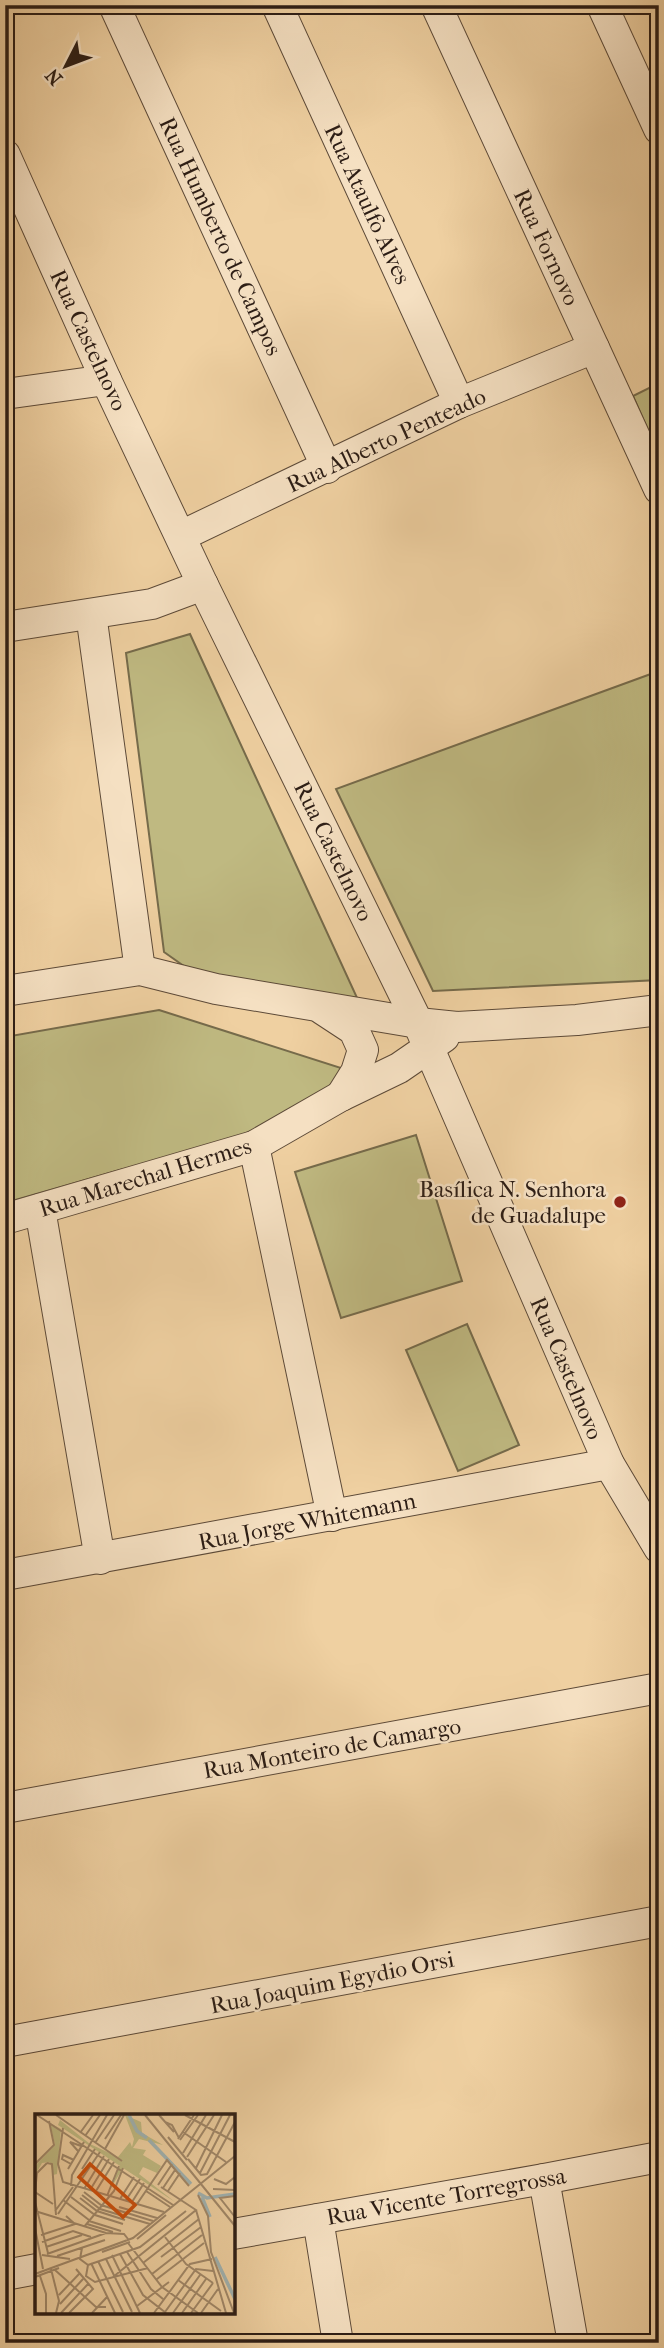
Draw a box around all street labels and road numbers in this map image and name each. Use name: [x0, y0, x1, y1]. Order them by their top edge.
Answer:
street label: Rua Humberto de Campos: [153, 113, 288, 360]
street label: Rua Ataulfo Alves: [319, 120, 416, 289]
street label: Rua Fornovo: [508, 185, 585, 310]
street label: Rua Castelnovo: [44, 265, 133, 415]
street label: Rua Alberto Penteado: [282, 382, 490, 498]
street label: Rua Castelnovo: [288, 777, 379, 926]
street label: Rua Marechal Hermes: [36, 1132, 255, 1223]
street label: Rua Castelnovo: [524, 1293, 609, 1444]
street label: Rua Jorge Whitemann: [196, 1487, 419, 1556]
street label: Rua Monteiro de Camargo: [201, 1713, 463, 1784]
street label: Rua Joaquim Egydio Orsi: [208, 1946, 457, 2019]
street label: Rua Vicente Torregrossa: [324, 2162, 568, 2231]

